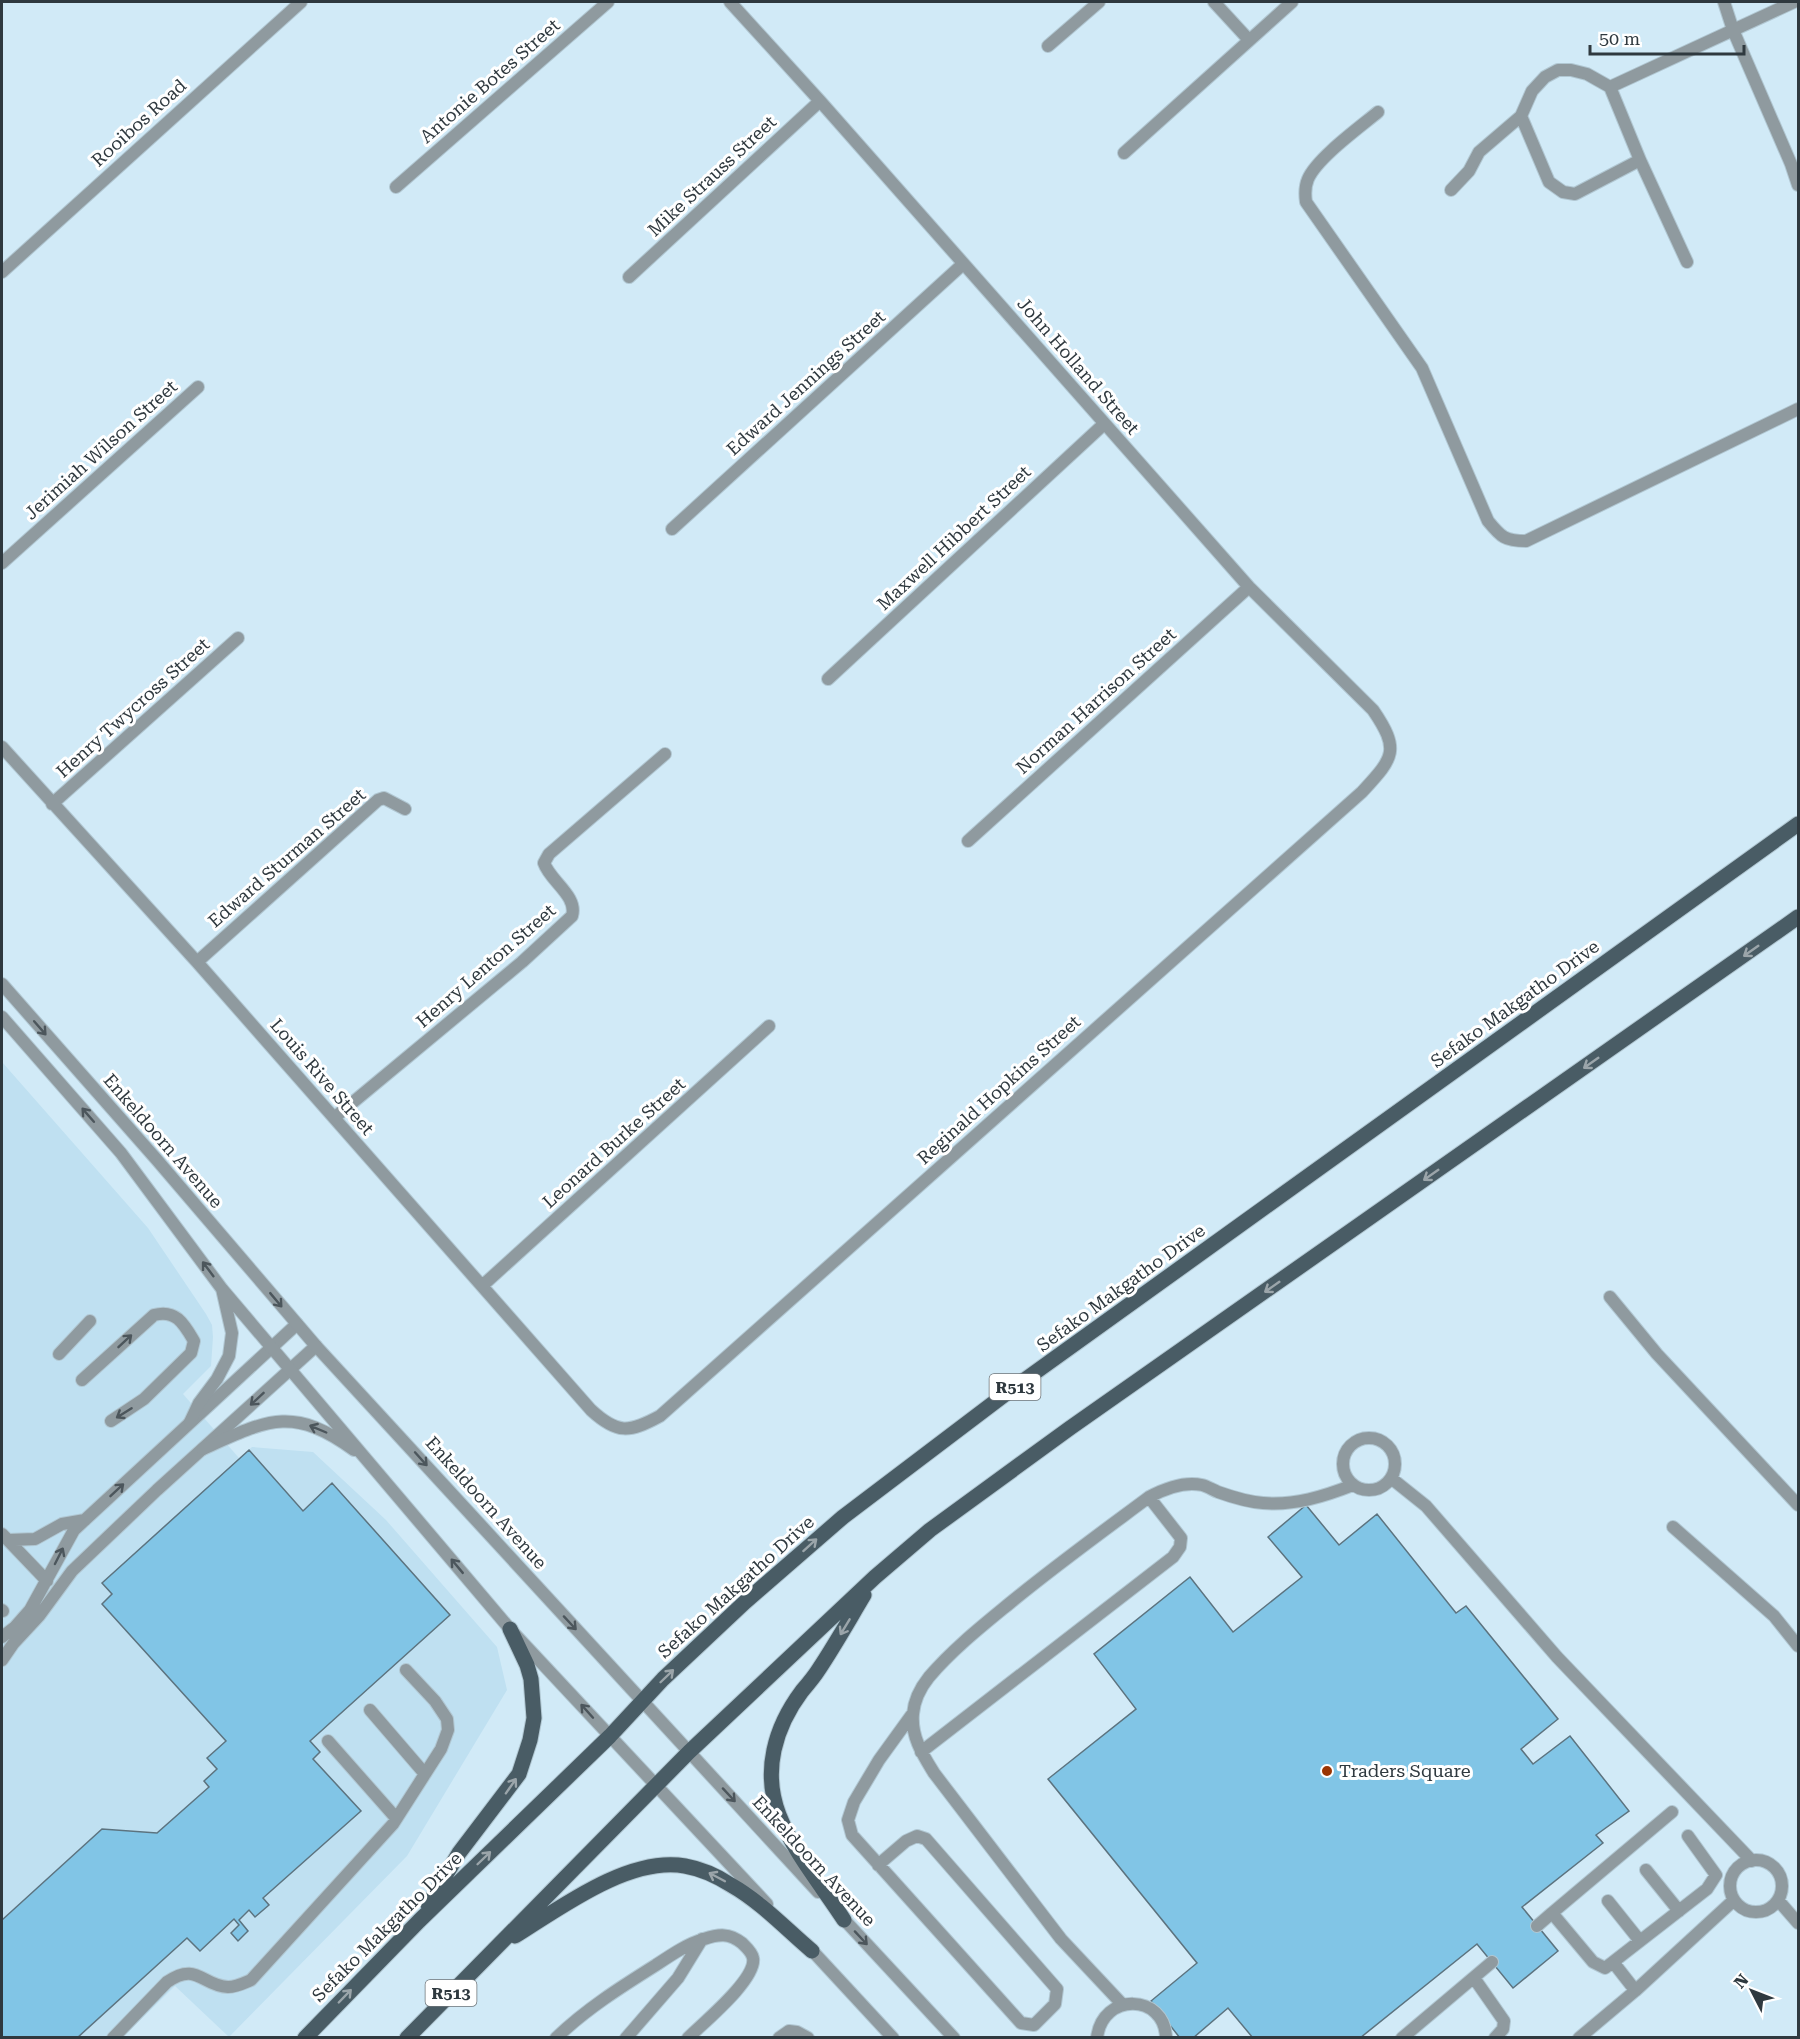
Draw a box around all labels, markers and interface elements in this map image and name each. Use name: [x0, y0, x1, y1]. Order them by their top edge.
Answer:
street label: Antonie Botes Street: [416, 14, 564, 147]
scale bar: [1590, 18, 1744, 56]
text: 50 m: [1599, 28, 1640, 49]
street label: Rooibos Road: [87, 74, 191, 171]
street label: Mike Strauss Street: [643, 111, 780, 240]
street label: John Holland Street: [1013, 293, 1144, 439]
street label: Edward Jennings Street: [722, 306, 889, 459]
street label: Jerimiah Wilson Street: [20, 375, 181, 524]
street label: Maxwell Hibbert Street: [873, 461, 1035, 614]
street label: Norman Harrison Street: [1012, 623, 1180, 778]
street label: Henry Twycross Street: [52, 633, 214, 782]
street label: Edward Sturman Street: [204, 783, 370, 932]
street label: Henry Lenton Street: [412, 899, 560, 1032]
street label: Sefako Makgatho Drive: [1427, 935, 1603, 1072]
one-way arrow: [1743, 945, 1759, 957]
street label: Reginald Hopkins Street: [913, 1011, 1085, 1168]
street label: Louis Rive Street: [266, 1014, 379, 1139]
one-way arrow: [33, 1020, 47, 1035]
one-way arrow: [1583, 1057, 1600, 1069]
street label: Enkeldoorn Avenue: [99, 1069, 227, 1212]
street label: Leonard Burke Street: [538, 1073, 689, 1212]
one-way arrow: [81, 1108, 95, 1123]
one-way arrow: [1424, 1169, 1440, 1181]
street label: Sefako Makgatho Drive: [1033, 1219, 1209, 1356]
one-way arrow: [201, 1262, 214, 1278]
one-way arrow: [1264, 1281, 1281, 1293]
one-way arrow: [269, 1292, 283, 1307]
one-way arrow: [117, 1334, 132, 1348]
road number: R513: [990, 1374, 1040, 1400]
one-way arrow: [250, 1392, 265, 1406]
one-way arrow: [116, 1408, 133, 1420]
one-way arrow: [309, 1423, 328, 1434]
street label: Enkeldoorn Avenue: [421, 1432, 551, 1573]
one-way arrow: [414, 1451, 428, 1466]
one-way arrow: [109, 1483, 124, 1498]
street label: Sefako Makgatho Drive: [653, 1511, 818, 1662]
one-way arrow: [803, 1538, 818, 1552]
one-way arrow: [53, 1547, 65, 1565]
one-way arrow: [450, 1559, 464, 1574]
one-way arrow: [563, 1615, 577, 1630]
one-way arrow: [838, 1618, 850, 1635]
one-way arrow: [659, 1669, 674, 1684]
one-way arrow: [580, 1703, 595, 1718]
place label: Traders Square: [1339, 1760, 1471, 1781]
marker: Traders Square: [1320, 1764, 1334, 1778]
one-way arrow: [505, 1778, 517, 1794]
one-way arrow: [722, 1787, 736, 1802]
street label: Enkeldoorn Avenue: [748, 1791, 880, 1930]
street label: Sefako Makgatho Drive: [308, 1847, 466, 2006]
one-way arrow: [476, 1851, 491, 1866]
one-way arrow: [708, 1871, 726, 1882]
one-way arrow: [854, 1930, 868, 1945]
north arrow: [1722, 1961, 1782, 2021]
text: N: [1730, 1970, 1752, 1992]
road number: R513: [426, 1980, 476, 2006]
one-way arrow: [338, 1988, 353, 2003]

